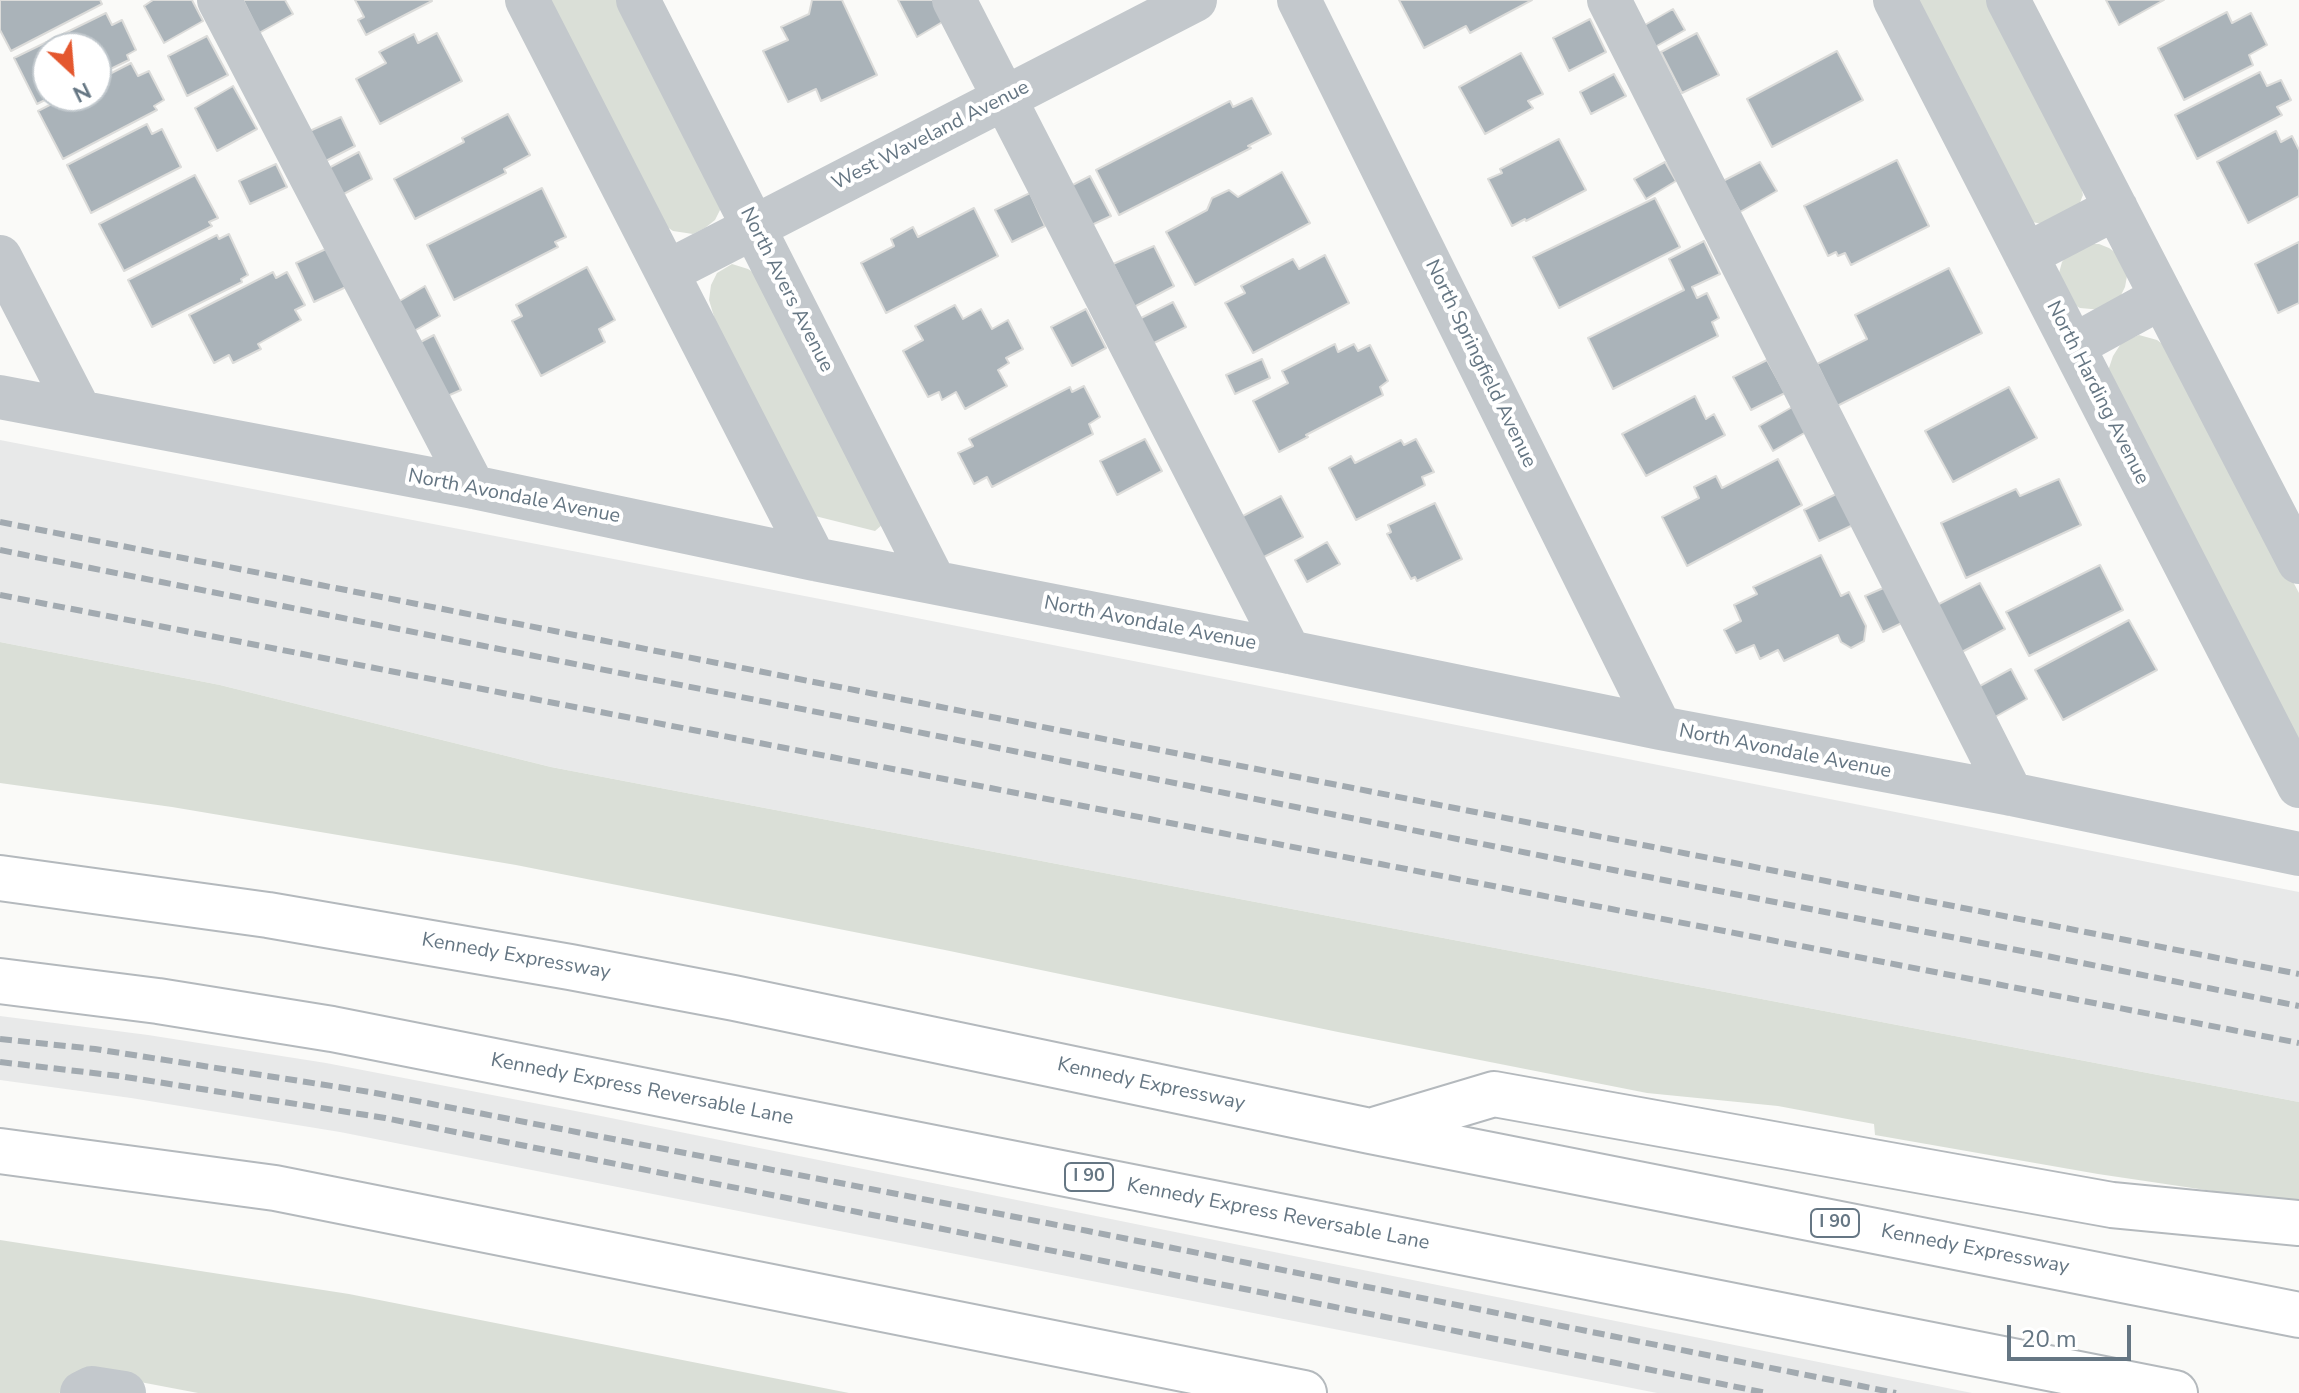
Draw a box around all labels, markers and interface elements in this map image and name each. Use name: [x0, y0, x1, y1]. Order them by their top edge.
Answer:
north arrow: [32, 32, 112, 112]
text: N: [68, 75, 96, 109]
street label: West Waveland Avenue: [828, 76, 1034, 196]
street label: North Avers Avenue: [734, 204, 838, 376]
street label: North Springfield Avenue: [1419, 256, 1541, 472]
street label: North Harding Avenue: [2040, 297, 2154, 489]
street label: North Avondale Avenue: [406, 465, 622, 529]
street label: North Avondale Avenue: [1042, 592, 1258, 656]
street label: North Avondale Avenue: [1677, 720, 1893, 784]
street label: Kennedy Expressway: [420, 929, 612, 985]
street label: Kennedy Express Reversable Lane: [489, 1049, 795, 1131]
street label: Kennedy Expressway: [1055, 1053, 1247, 1117]
road number: I 90: [1065, 1163, 1113, 1191]
street label: Kennedy Express Reversable Lane: [1125, 1174, 1431, 1256]
road number: I 90: [1811, 1209, 1859, 1237]
street label: Kennedy Expressway: [1879, 1220, 2071, 1280]
scale bar: [2011, 1309, 2135, 1359]
text: 20 m: [2021, 1323, 2077, 1355]

